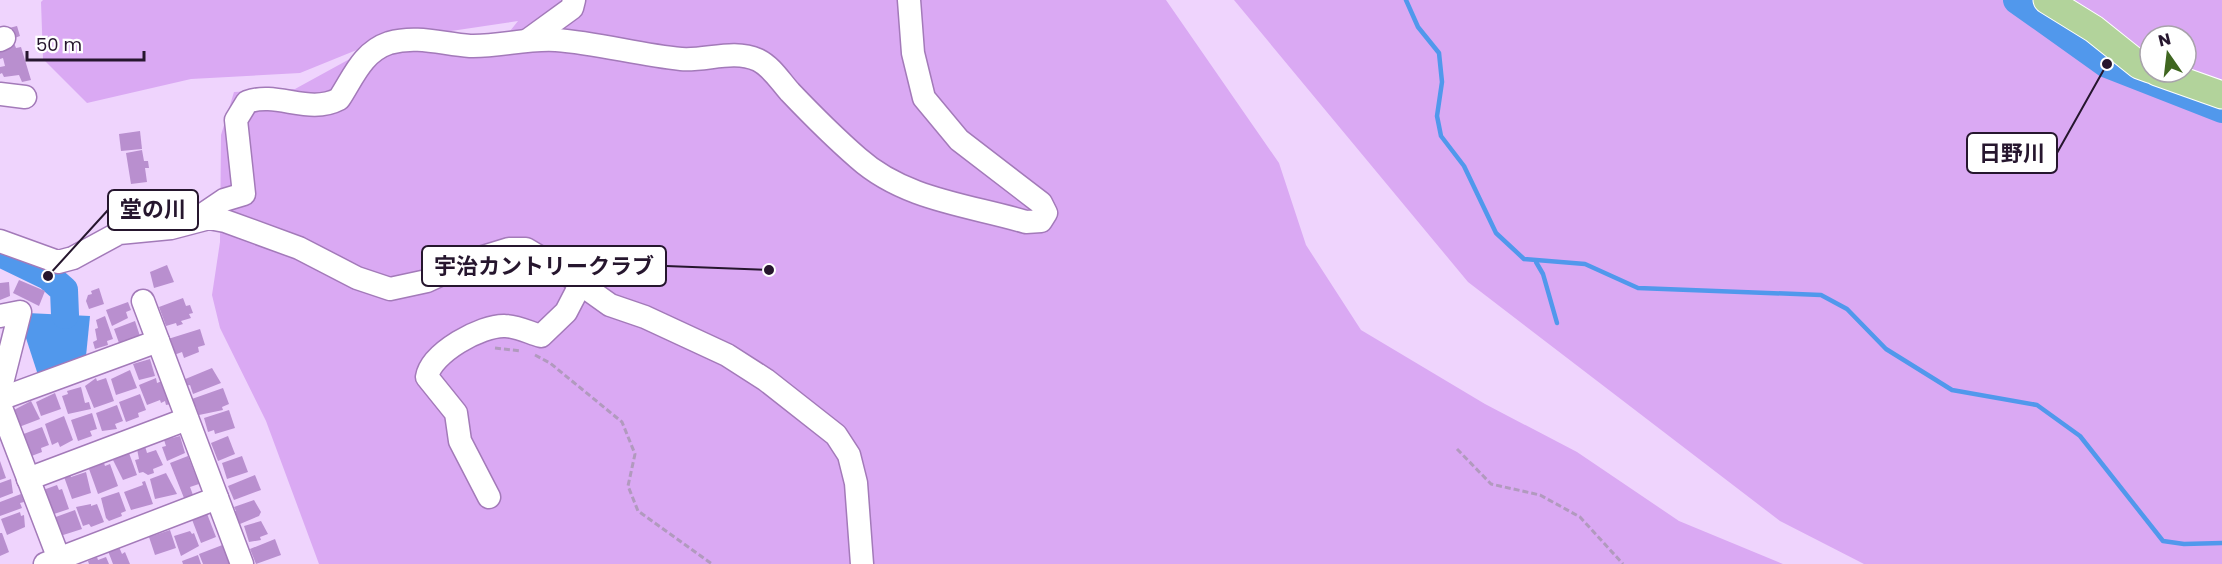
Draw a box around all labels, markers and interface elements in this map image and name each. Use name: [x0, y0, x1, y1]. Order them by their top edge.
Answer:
scale bar: [27, 24, 144, 62]
north arrow: [2138, 24, 2198, 84]
text: N: [2156, 27, 2173, 53]
text: 50 m: [36, 32, 82, 57]
callout: 日野川: [1967, 133, 2057, 173]
text: 日野川: [1979, 138, 2045, 169]
callout: 堂の川: [108, 190, 198, 230]
text: 堂の川: [120, 194, 186, 225]
callout: 宇治カントリークラブ: [422, 246, 666, 286]
text: 宇治カントリークラブ: [434, 251, 654, 282]

